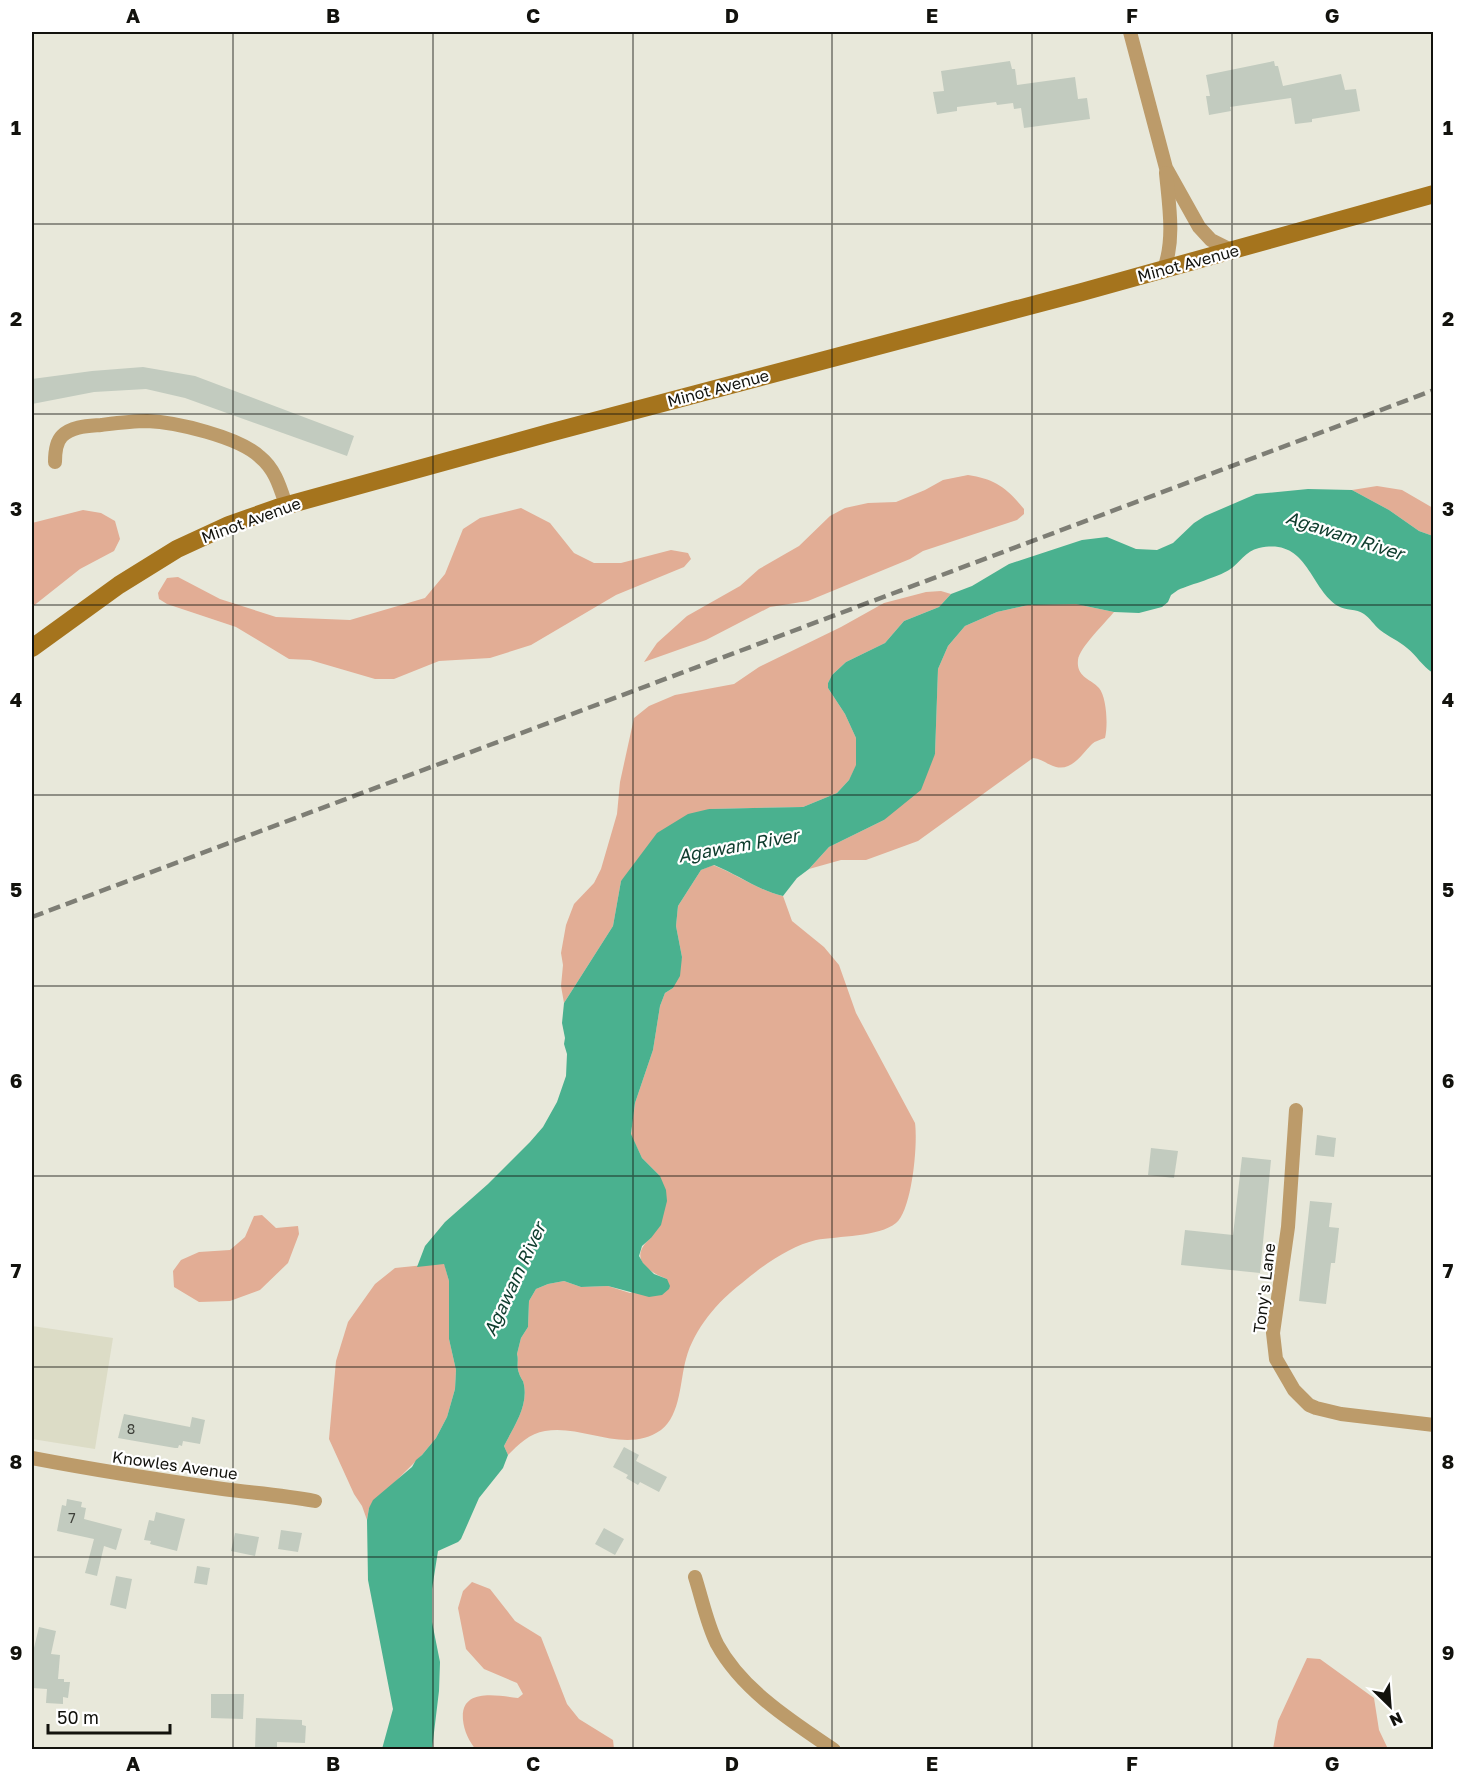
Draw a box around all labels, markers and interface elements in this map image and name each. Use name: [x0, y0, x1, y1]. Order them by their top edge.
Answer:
text: A: [126, 3, 140, 27]
text: B: [326, 3, 340, 27]
text: C: [526, 3, 540, 27]
text: D: [725, 3, 739, 27]
text: E: [926, 3, 938, 27]
text: F: [1126, 3, 1138, 27]
text: G: [1325, 3, 1339, 27]
text: 1: [11, 115, 21, 139]
text: 1: [1443, 115, 1453, 139]
street label: Minot Avenue: [1135, 240, 1241, 286]
text: 2: [10, 306, 22, 330]
text: 2: [1442, 306, 1454, 330]
street label: Minot Avenue: [665, 365, 771, 411]
street label: Minot Avenue: [199, 493, 303, 547]
text: 3: [10, 496, 22, 520]
text: 3: [1442, 496, 1454, 520]
water label: Agawam River: [1284, 506, 1409, 565]
text: 4: [10, 687, 22, 711]
text: 4: [1442, 687, 1454, 711]
water label: Agawam River: [676, 823, 803, 866]
text: 5: [10, 877, 22, 901]
text: 5: [1442, 877, 1454, 901]
text: 6: [10, 1068, 22, 1092]
text: 6: [1442, 1068, 1454, 1092]
water label: Agawam River: [478, 1216, 551, 1339]
street label: Tony's Lane: [1249, 1242, 1279, 1334]
text: 7: [11, 1258, 22, 1282]
text: 7: [1443, 1258, 1454, 1282]
house number: 8: [127, 1420, 135, 1437]
street label: Knowles Avenue: [111, 1446, 239, 1484]
text: 8: [10, 1449, 22, 1473]
text: 8: [1442, 1449, 1454, 1473]
house number: 7: [68, 1509, 76, 1526]
text: 9: [10, 1640, 22, 1664]
text: 9: [1442, 1640, 1454, 1664]
north arrow: [1360, 1676, 1420, 1736]
scale bar: [48, 1697, 170, 1735]
text: 50 m: [57, 1706, 99, 1728]
text: N: [1387, 1708, 1406, 1731]
text: A: [126, 1751, 140, 1775]
text: B: [326, 1751, 340, 1775]
text: C: [526, 1751, 540, 1775]
text: D: [725, 1751, 739, 1775]
text: E: [926, 1751, 938, 1775]
text: F: [1126, 1751, 1138, 1775]
text: G: [1325, 1751, 1339, 1775]

